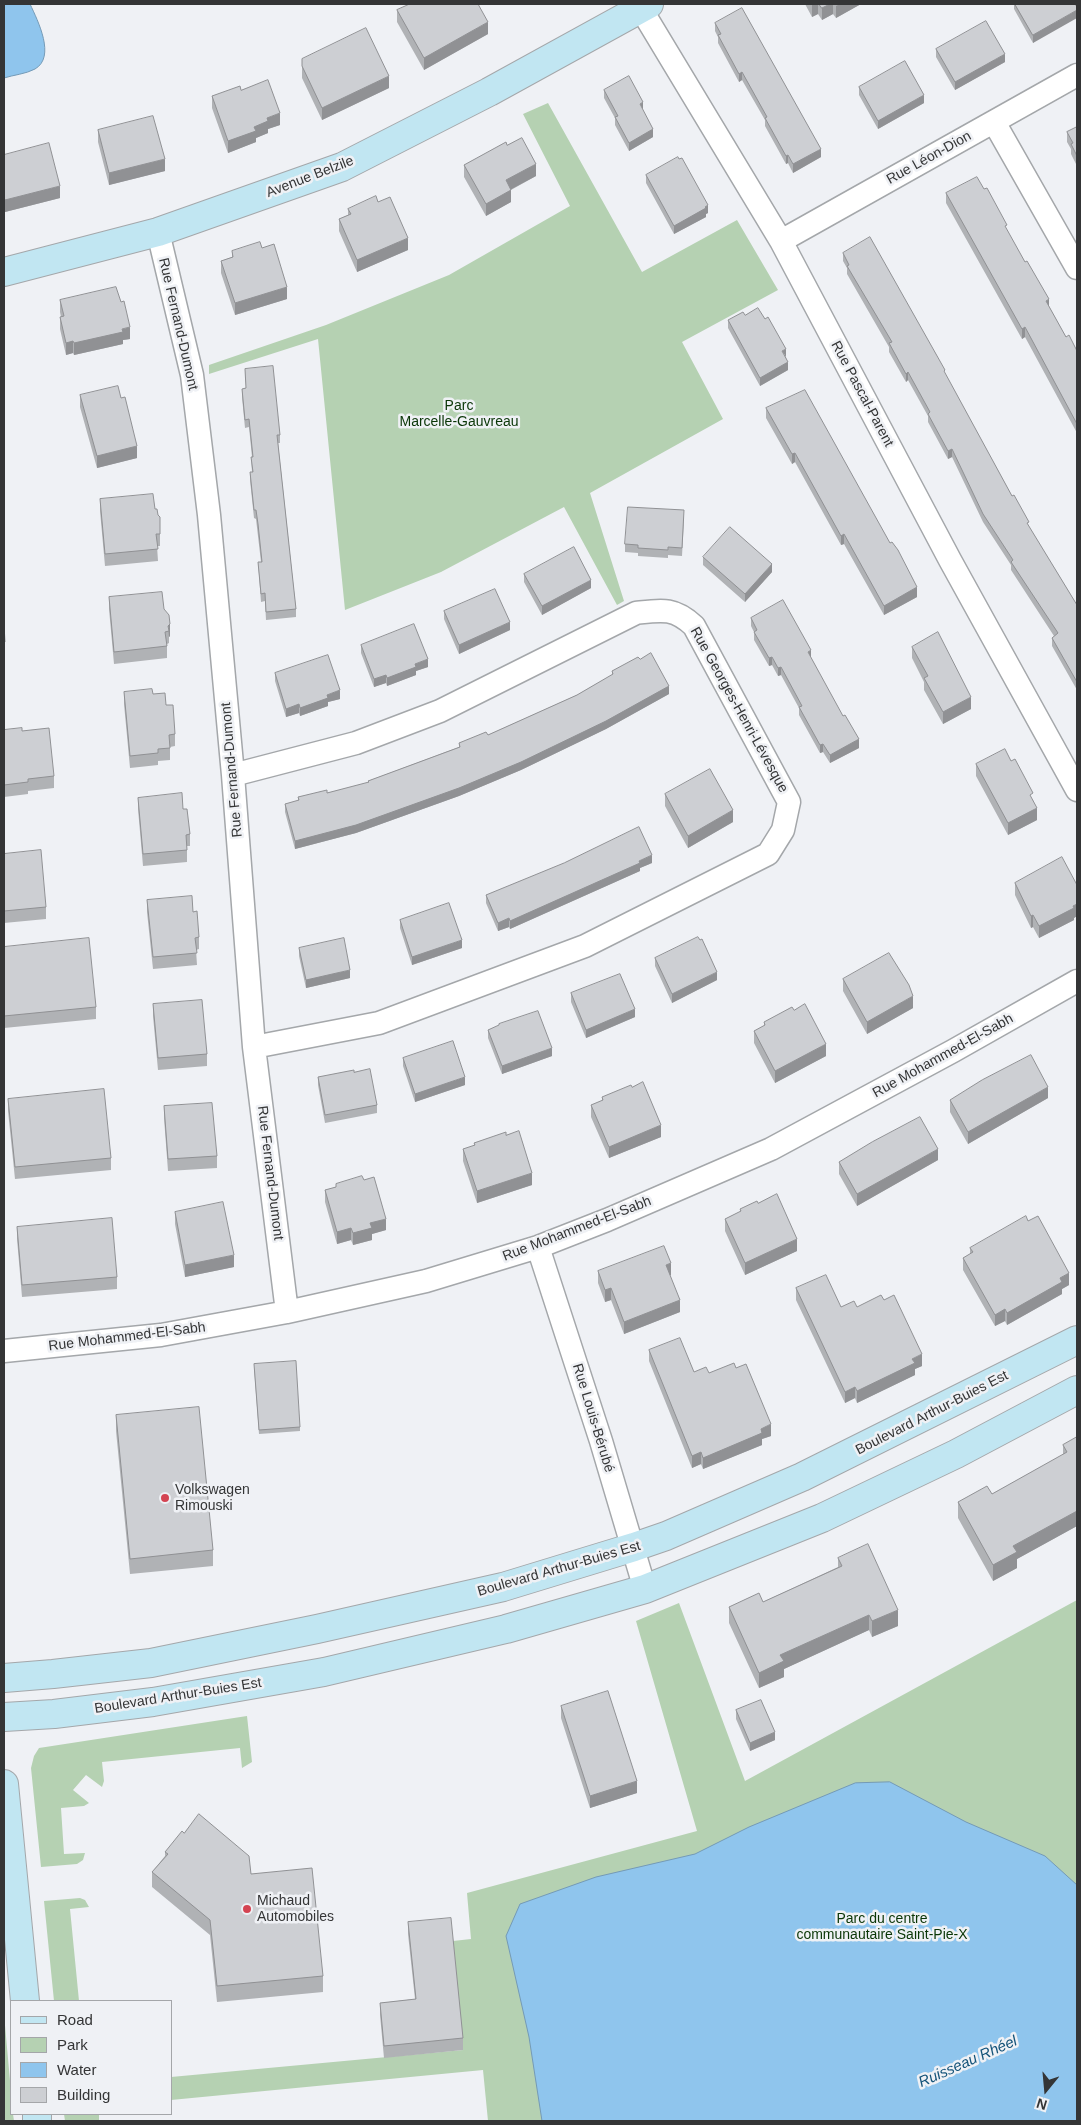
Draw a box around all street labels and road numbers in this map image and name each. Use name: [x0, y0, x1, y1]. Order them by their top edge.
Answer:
street label: Rue Léon-Dion: [884, 128, 974, 188]
street label: Avenue Belzile: [264, 153, 356, 201]
street label: Rue Fernand-Dumont: [155, 256, 201, 392]
street label: Rue Pascal-Parent: [827, 338, 897, 450]
street label: Rue Georges-Henri-Lévesque: [686, 624, 792, 796]
street label: Rue Fernand-Dumont: [218, 702, 246, 838]
street label: Rue Mohammed-El-Sabh: [870, 1010, 1016, 1102]
street label: Rue Fernand-Dumont: [253, 1105, 287, 1241]
street label: Rue Mohammed-El-Sabh: [500, 1193, 654, 1265]
street label: Rue Mohammed-El-Sabh: [48, 1319, 206, 1355]
street label: Rue Louis-Bérubé: [568, 1362, 618, 1474]
street label: Boulevard Arthur-Buies Est: [853, 1367, 1011, 1459]
street label: Boulevard Arthur-Buies Est: [476, 1538, 642, 1600]
street label: Boulevard Arthur-Buies Est: [93, 1674, 263, 1718]

